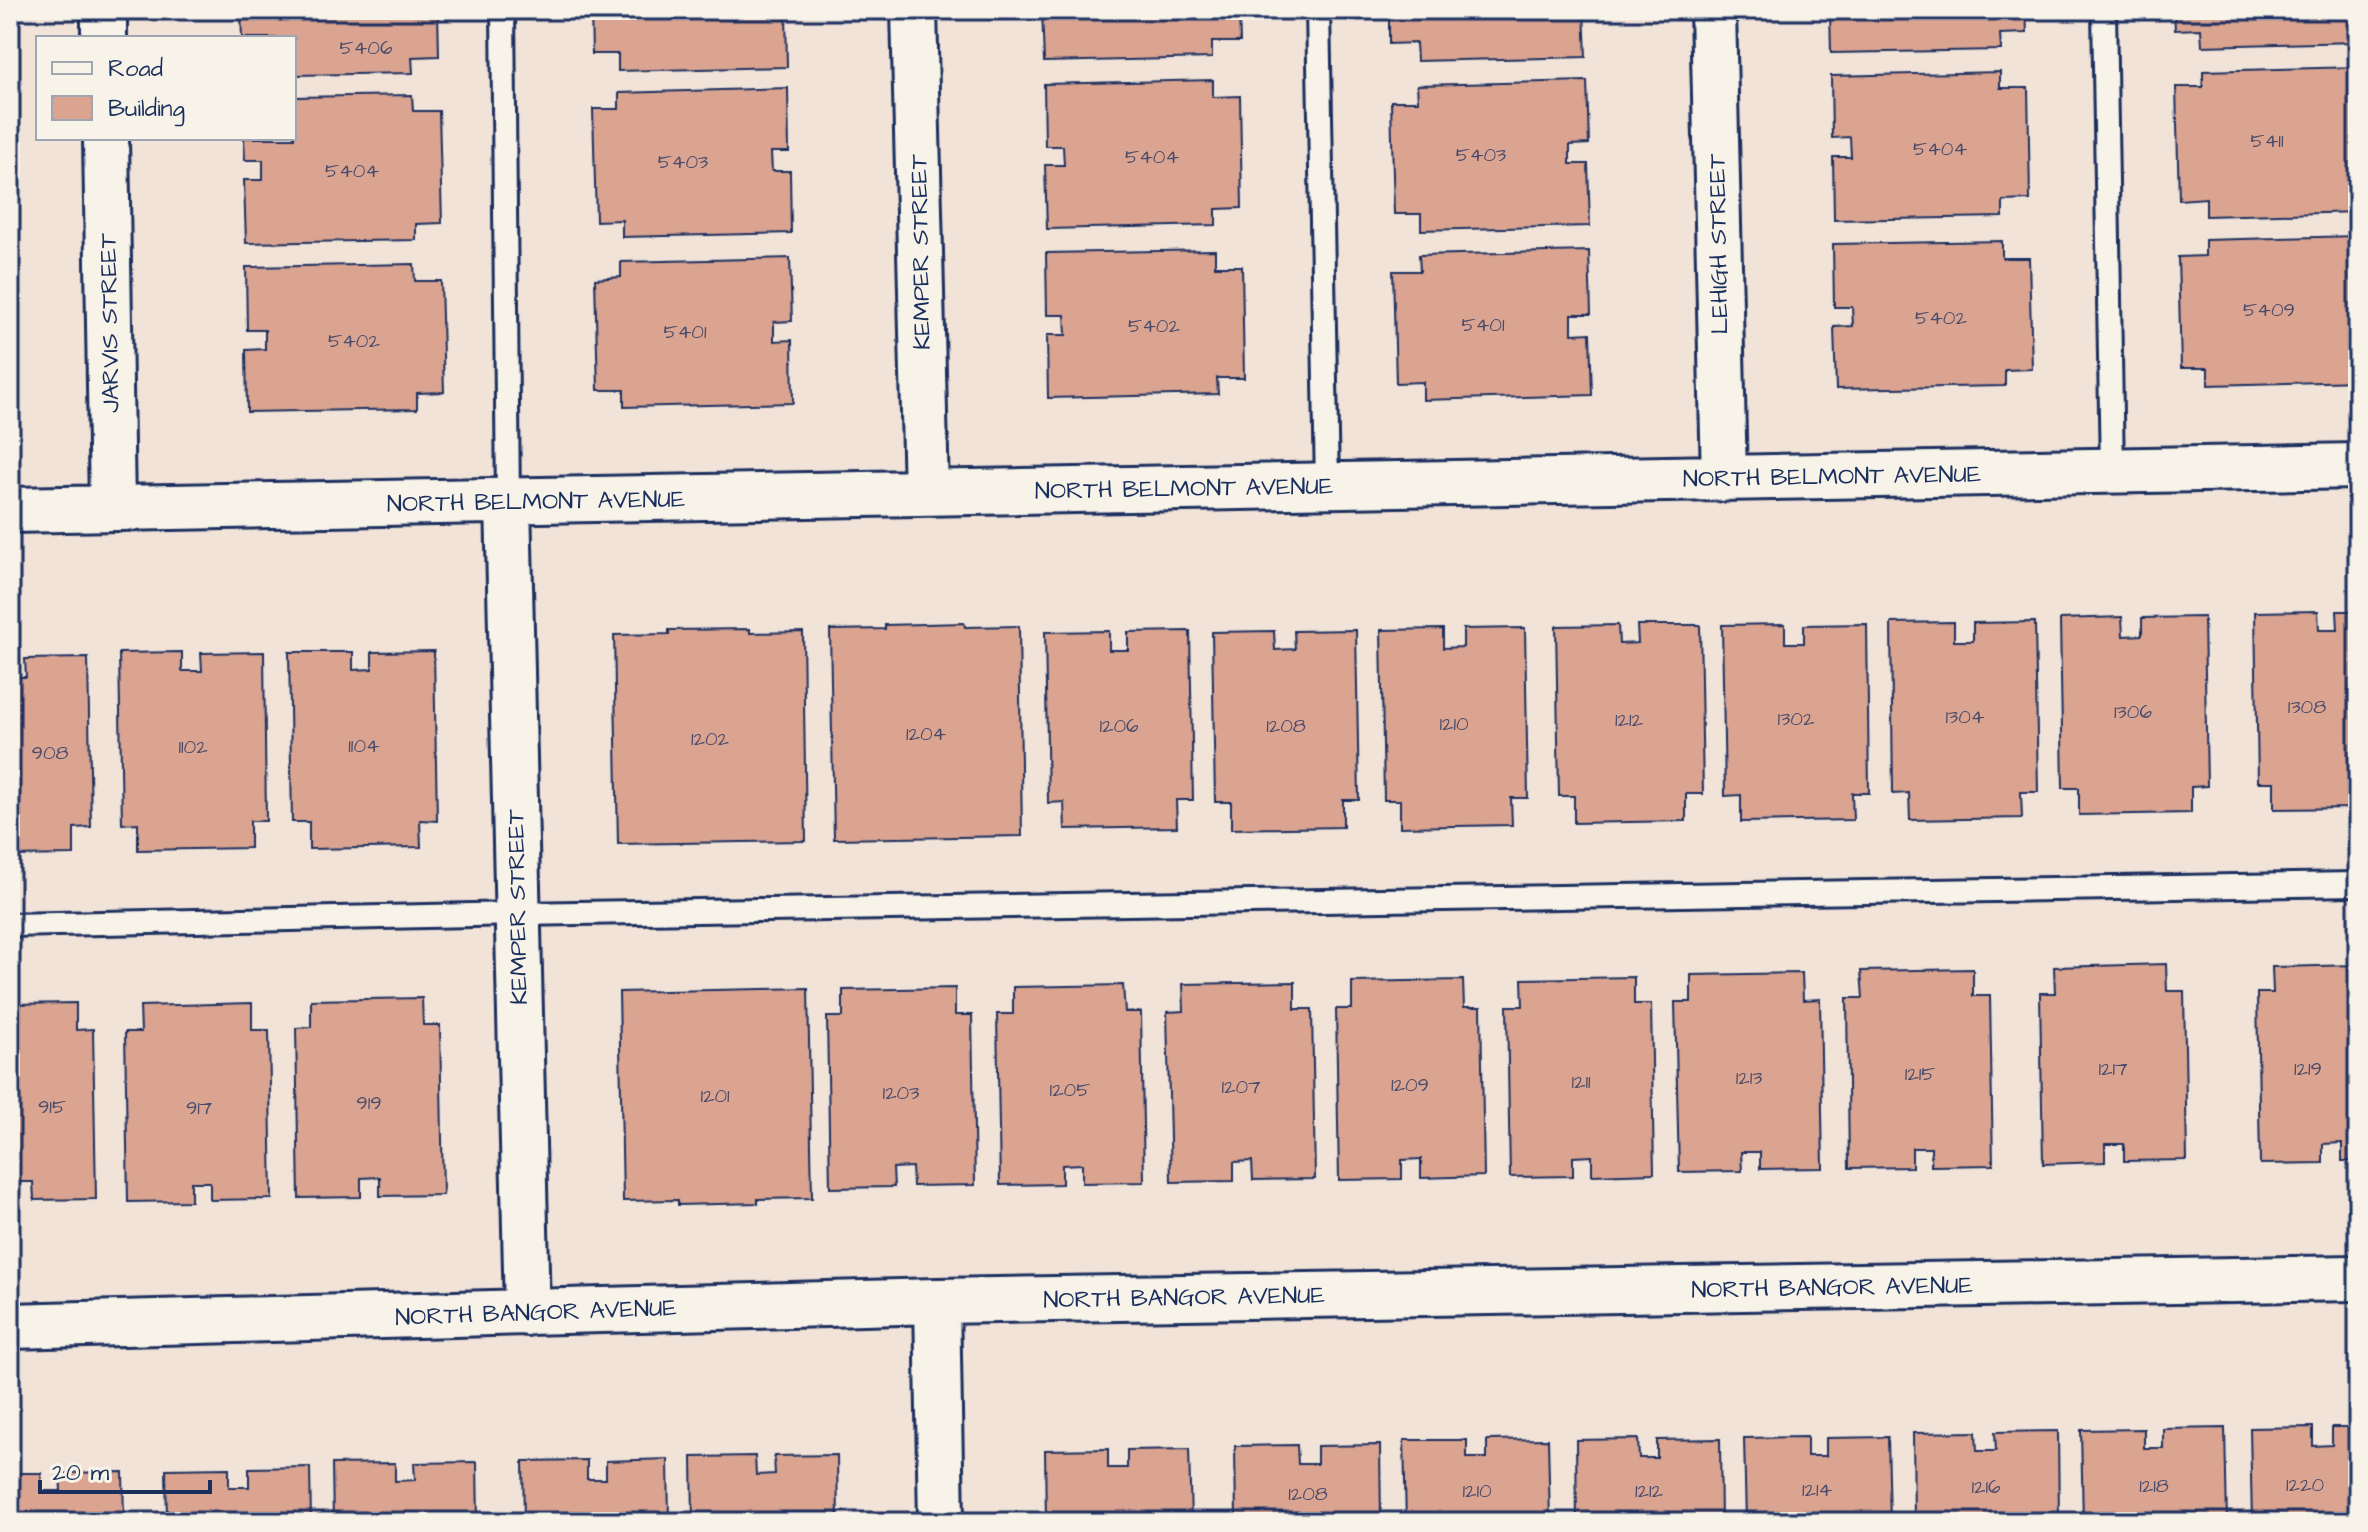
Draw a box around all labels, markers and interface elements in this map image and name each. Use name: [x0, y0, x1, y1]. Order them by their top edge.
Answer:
house number: 5406: [340, 34, 393, 62]
legend: [36, 36, 296, 140]
text: Road: [108, 52, 163, 86]
text: Building: [108, 92, 185, 127]
house number: 5411: [2251, 127, 2284, 155]
house number: 5404: [1913, 135, 1967, 163]
house number: 5403: [1456, 141, 1506, 169]
house number: 5404: [1125, 143, 1179, 171]
house number: 5403: [658, 148, 708, 176]
street label: LEHIGH STREET: [1700, 153, 1738, 335]
street label: KEMPER STREET: [902, 154, 940, 350]
house number: 5404: [325, 157, 379, 185]
street label: JARVIS STREET: [91, 233, 129, 413]
house number: 5409: [2243, 296, 2295, 324]
house number: 5402: [1915, 304, 1967, 332]
house number: 5401: [1462, 311, 1505, 339]
house number: 5402: [1128, 312, 1180, 340]
house number: 5401: [664, 318, 707, 346]
house number: 5402: [328, 327, 380, 355]
street label: NORTH BELMONT AVENUE: [1683, 457, 1981, 497]
street label: NORTH BELMONT AVENUE: [1035, 469, 1333, 509]
street label: NORTH BELMONT AVENUE: [387, 482, 685, 522]
house number: 1308: [2288, 693, 2326, 721]
house number: 1306: [2114, 698, 2152, 726]
house number: 1304: [1946, 703, 1985, 731]
house number: 1302: [1778, 705, 1815, 733]
house number: 1212: [1615, 706, 1644, 734]
house number: 1210: [1439, 710, 1469, 738]
house number: 1206: [1099, 712, 1139, 740]
house number: 1208: [1266, 712, 1306, 740]
house number: 1204: [906, 720, 947, 748]
house number: 1202: [691, 725, 730, 753]
house number: 1104: [348, 732, 380, 760]
house number: 1102: [178, 733, 208, 761]
house number: 908: [32, 739, 69, 767]
street label: KEMPER STREET: [499, 809, 537, 1005]
house number: 1217: [2099, 1055, 2127, 1083]
house number: 1219: [2294, 1055, 2322, 1083]
house number: 1215: [1905, 1060, 1935, 1088]
house number: 1213: [1736, 1064, 1762, 1092]
house number: 1211: [1571, 1068, 1591, 1096]
house number: 1209: [1391, 1071, 1429, 1099]
house number: 1207: [1222, 1073, 1260, 1101]
house number: 1205: [1050, 1076, 1090, 1104]
house number: 1203: [883, 1079, 919, 1107]
house number: 1201: [700, 1082, 730, 1110]
house number: 919: [356, 1089, 382, 1117]
house number: 915: [38, 1093, 66, 1121]
house number: 917: [186, 1094, 212, 1122]
street label: NORTH BANGOR AVENUE: [1691, 1269, 1973, 1307]
street label: NORTH BANGOR AVENUE: [1043, 1279, 1325, 1317]
street label: NORTH BANGOR AVENUE: [395, 1291, 677, 1335]
scale bar: [40, 1444, 210, 1494]
text: 20 m: [52, 1456, 109, 1490]
house number: 1220: [2286, 1471, 2324, 1499]
house number: 1218: [2139, 1472, 2169, 1500]
house number: 1216: [1971, 1473, 2001, 1501]
house number: 1214: [1802, 1476, 1832, 1504]
house number: 1210: [1462, 1477, 1492, 1505]
house number: 1212: [1635, 1477, 1664, 1505]
house number: 1208: [1288, 1480, 1328, 1508]

